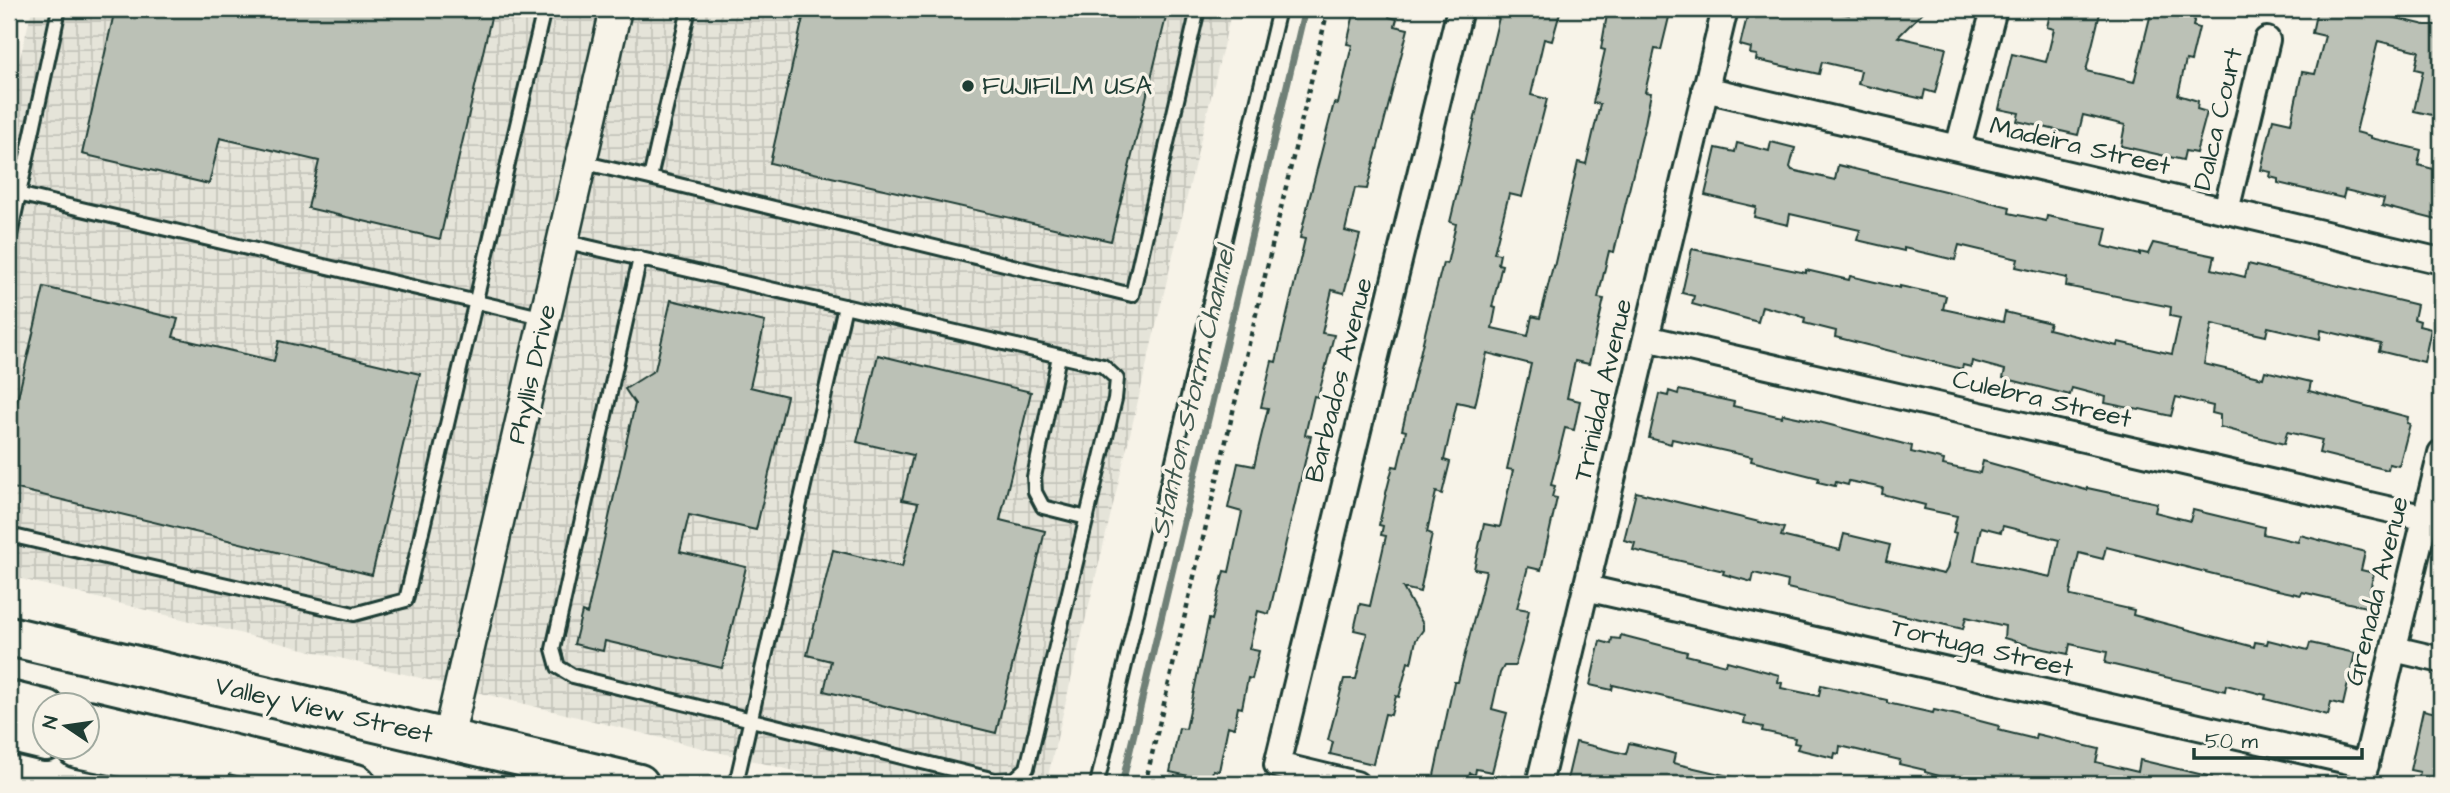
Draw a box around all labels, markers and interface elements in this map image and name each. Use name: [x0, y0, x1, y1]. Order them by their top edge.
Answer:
street label: Dalca Court: [2184, 44, 2252, 194]
place label: FUJIFILM USA: [982, 68, 1152, 104]
marker: FUJIFILM USA: [960, 78, 976, 94]
street label: Madeira Street: [1986, 108, 2174, 184]
water label: Stanton Storm Channel: [1140, 239, 1246, 542]
street label: Barbados Avenue: [1296, 274, 1382, 486]
street label: Trinidad Avenue: [1565, 295, 1641, 485]
street label: Phyllis Drive: [498, 301, 567, 448]
street label: Culebra Street: [1949, 361, 2135, 437]
street label: Grenada Avenue: [2336, 492, 2418, 690]
street label: Tortuga Street: [1887, 610, 2077, 689]
street label: Valley View Street: [211, 667, 437, 755]
north arrow: [32, 692, 102, 762]
text: N: [36, 714, 65, 731]
scale bar: [2194, 716, 2362, 760]
text: 50 m: [2205, 727, 2259, 756]

